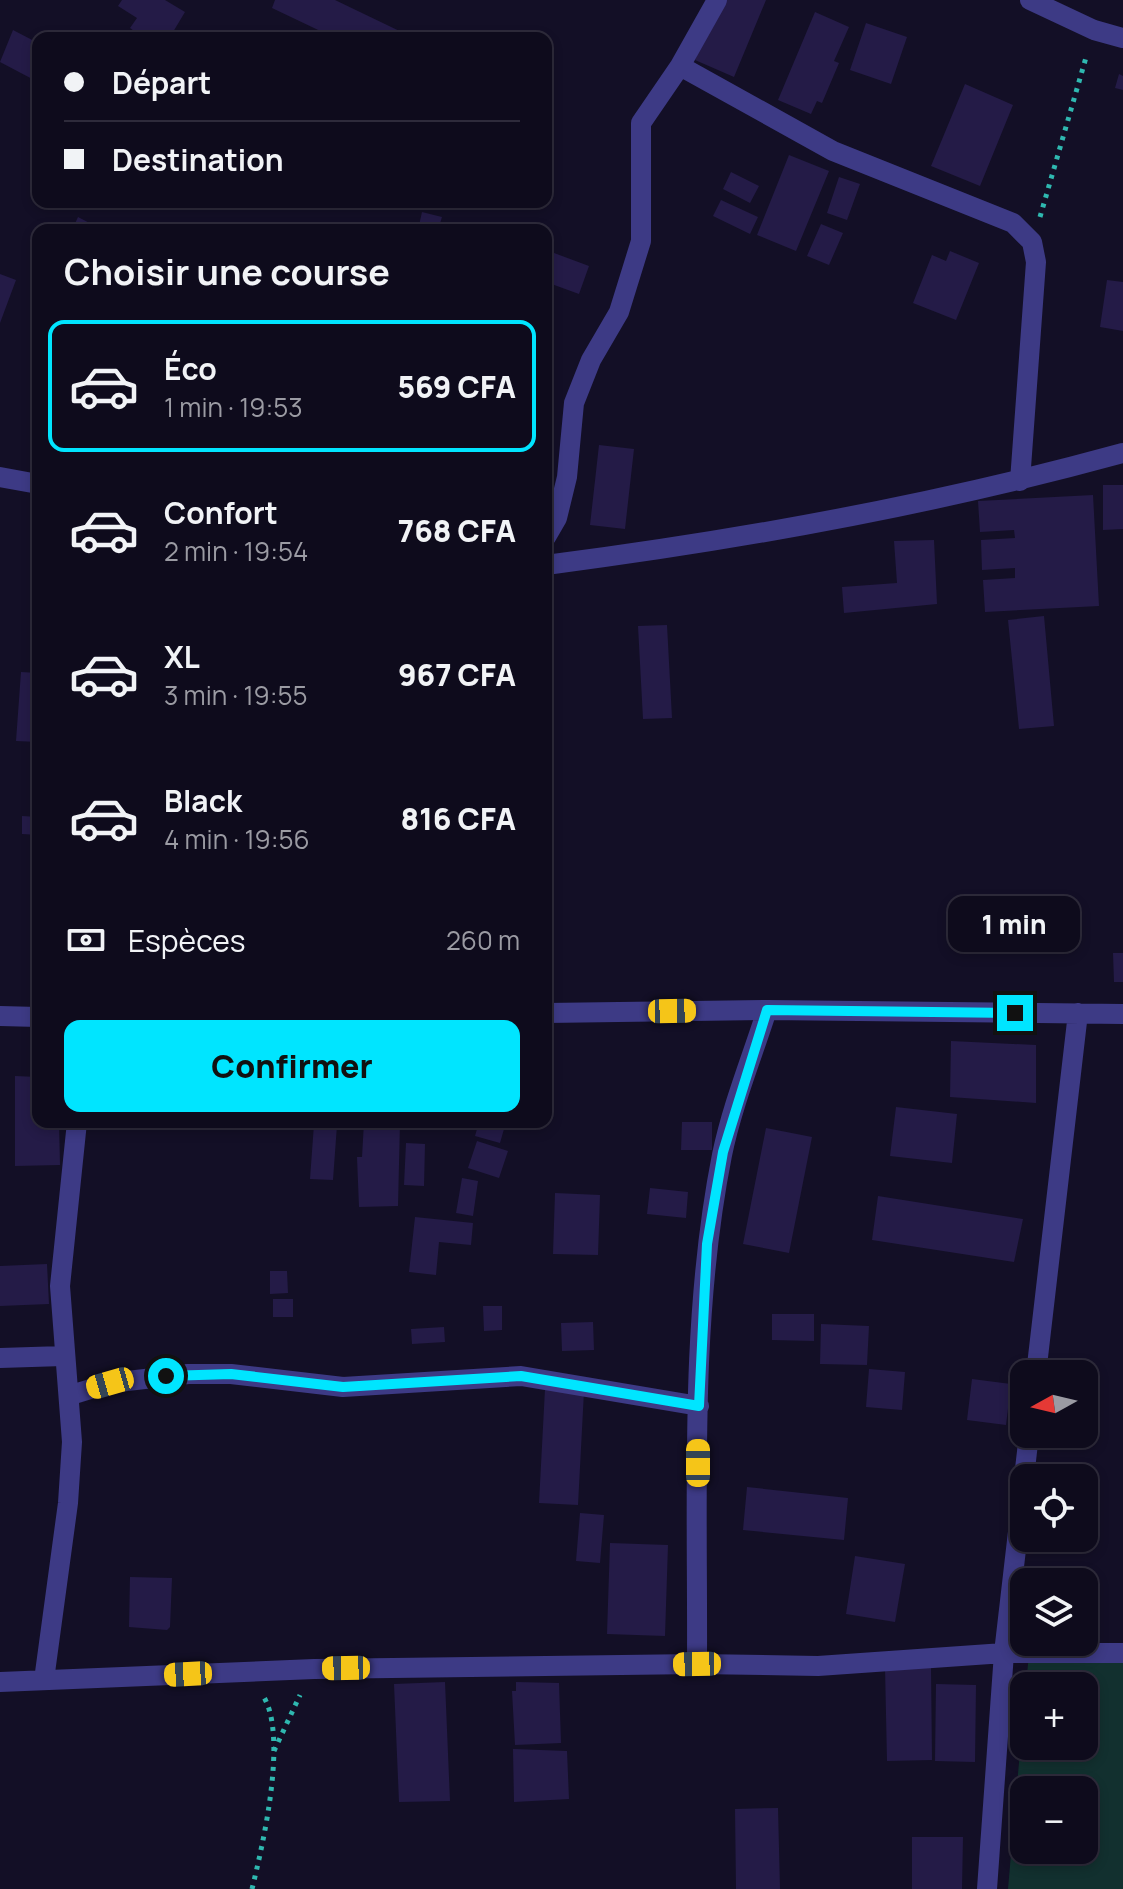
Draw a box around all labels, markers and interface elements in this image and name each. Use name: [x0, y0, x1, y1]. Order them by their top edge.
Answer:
text: Départ: [112, 62, 211, 103]
text: Destination: [112, 139, 283, 180]
text: Choisir une course: [64, 247, 390, 296]
text: Éco: [164, 348, 217, 389]
icon: car: [68, 350, 140, 422]
text: 569 CFA: [397, 366, 516, 407]
text: 1 min · 19:53: [164, 389, 303, 425]
text: Confort: [164, 492, 278, 533]
icon: car: [68, 494, 140, 566]
text: 768 CFA: [398, 510, 516, 551]
text: 2 min · 19:54: [164, 533, 308, 569]
text: XL: [164, 636, 200, 677]
icon: car: [68, 638, 140, 710]
text: 967 CFA: [398, 654, 516, 695]
text: 3 min · 19:55: [164, 677, 308, 713]
text: Black: [164, 780, 242, 821]
icon: car: [68, 782, 140, 854]
text: 816 CFA: [401, 798, 516, 839]
text: 4 min · 19:56: [164, 821, 310, 857]
callout: 1 min: [949, 897, 1081, 953]
text: 1 min: [981, 906, 1047, 942]
icon: cash: [64, 918, 108, 962]
text: Espèces: [128, 920, 246, 961]
text: 260 m: [446, 922, 520, 958]
route end: [997, 995, 1033, 1031]
car: [648, 999, 696, 1023]
button: Confirmer: [64, 1020, 520, 1112]
route start: [148, 1358, 184, 1394]
north arrow: [1010, 1360, 1098, 1448]
map controls: [1010, 1360, 1098, 1864]
car: [84, 1365, 136, 1401]
car: [686, 1439, 710, 1487]
button: locate: [1010, 1464, 1098, 1552]
button: layers: [1010, 1568, 1098, 1656]
car: [673, 1652, 721, 1676]
car: [322, 1656, 370, 1680]
car: [163, 1661, 213, 1687]
button: +: [1010, 1672, 1098, 1760]
button: −: [1010, 1776, 1098, 1864]

